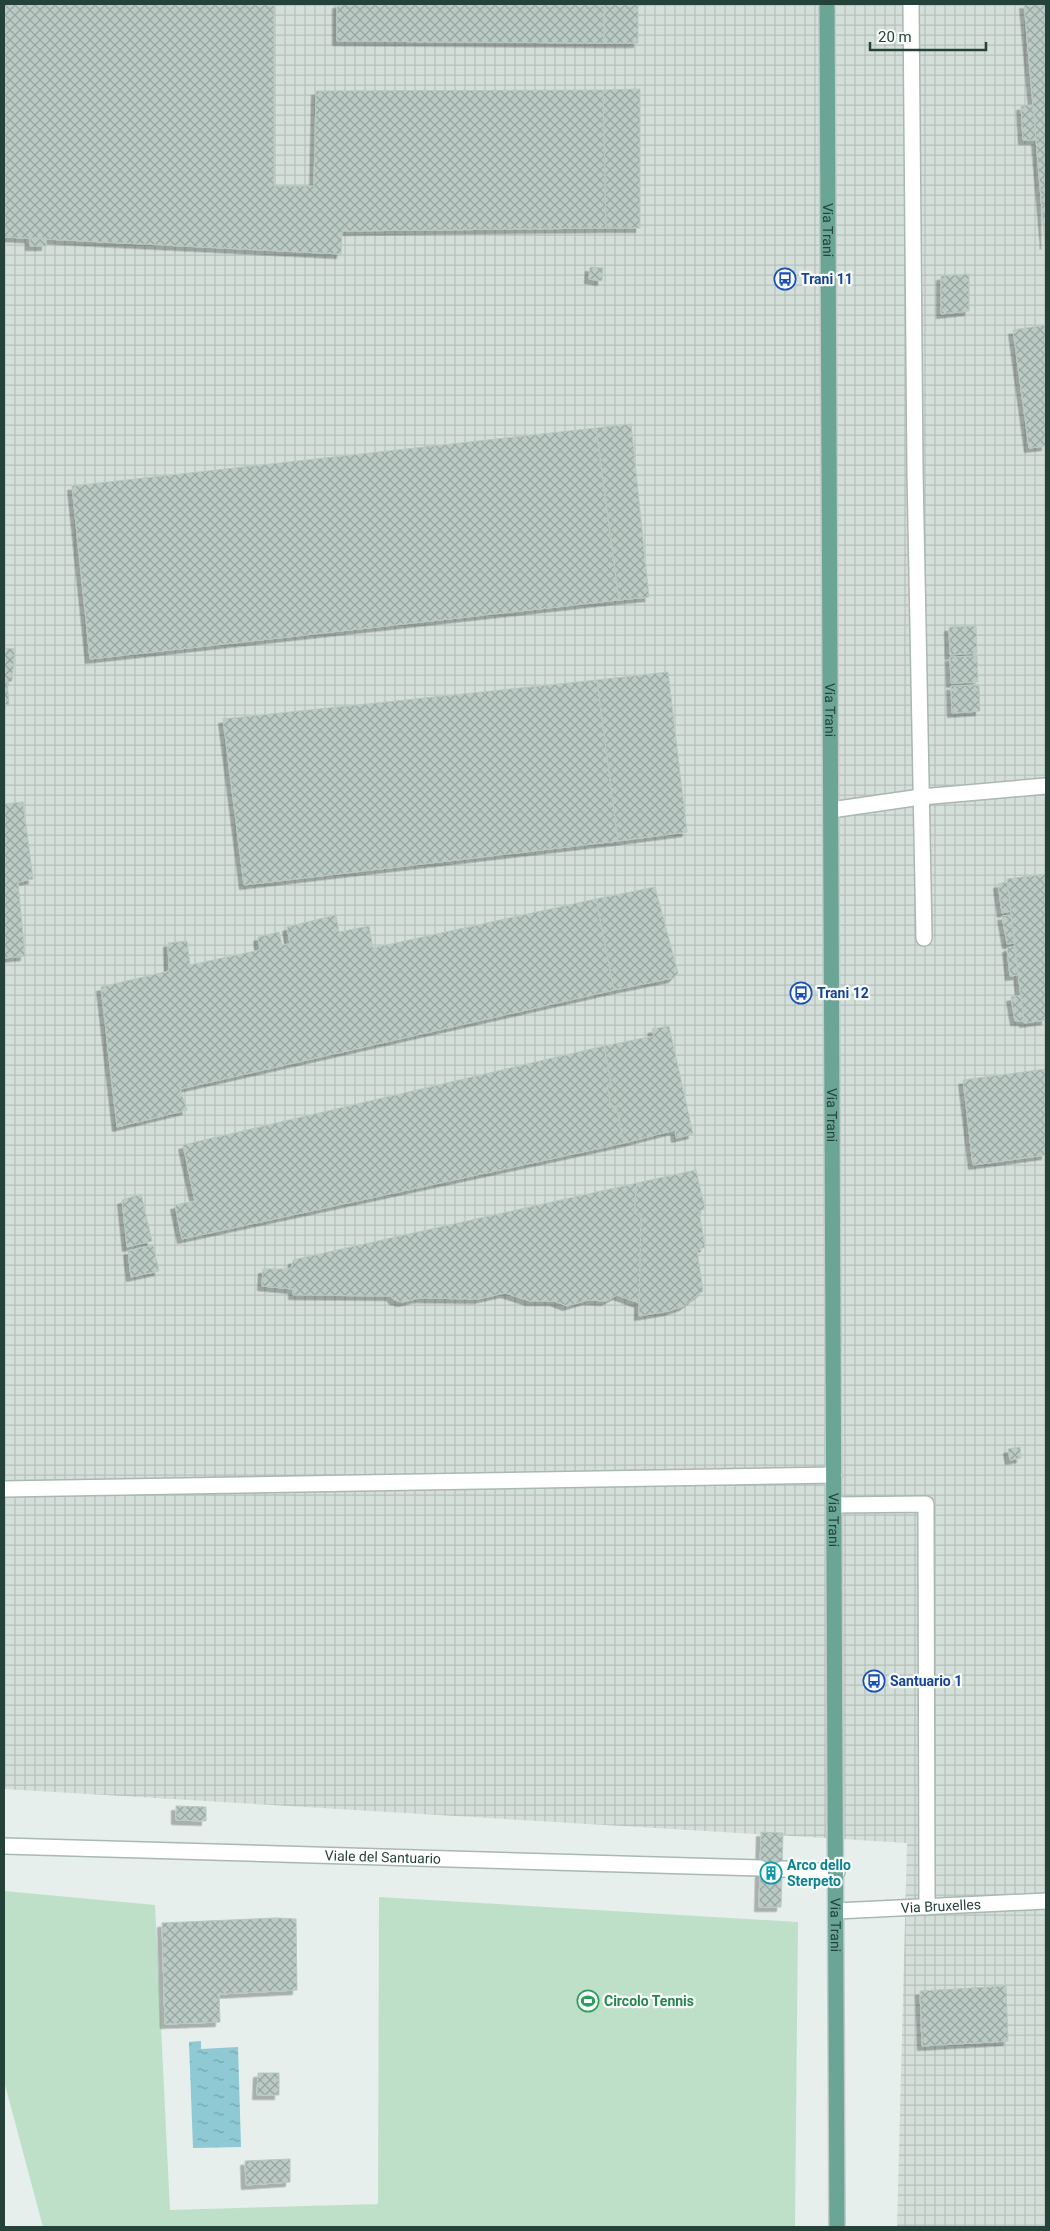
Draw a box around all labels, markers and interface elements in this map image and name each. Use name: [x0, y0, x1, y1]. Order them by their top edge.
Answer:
scale bar: [870, 20, 986, 52]
text: 20 m: [878, 28, 912, 46]
street label: Via Trani: [820, 203, 836, 257]
bus stop icon: Trani 11: [773, 267, 797, 291]
place label: Trani 11: [801, 271, 853, 287]
street label: Via Trani: [822, 683, 838, 737]
bus stop icon: Trani 12: [789, 981, 813, 1005]
place label: Trani 12: [817, 985, 869, 1001]
street label: Via Trani: [824, 1088, 840, 1142]
street label: Via Trani: [826, 1493, 842, 1547]
bus stop icon: Santuario 1: [862, 1669, 886, 1693]
place label: Santuario 1: [890, 1673, 962, 1689]
street label: Viale del Santuario: [324, 1847, 441, 1867]
place label: Arco dello Sterpeto: [787, 1857, 851, 1889]
building icon: Arco dello Sterpeto: [759, 1861, 783, 1885]
street label: Via Bruxelles: [900, 1896, 981, 1916]
street label: Via Trani: [828, 1898, 844, 1952]
sports icon: Circolo Tennis: [576, 1989, 600, 2013]
place label: Circolo Tennis: [604, 1993, 694, 2009]

